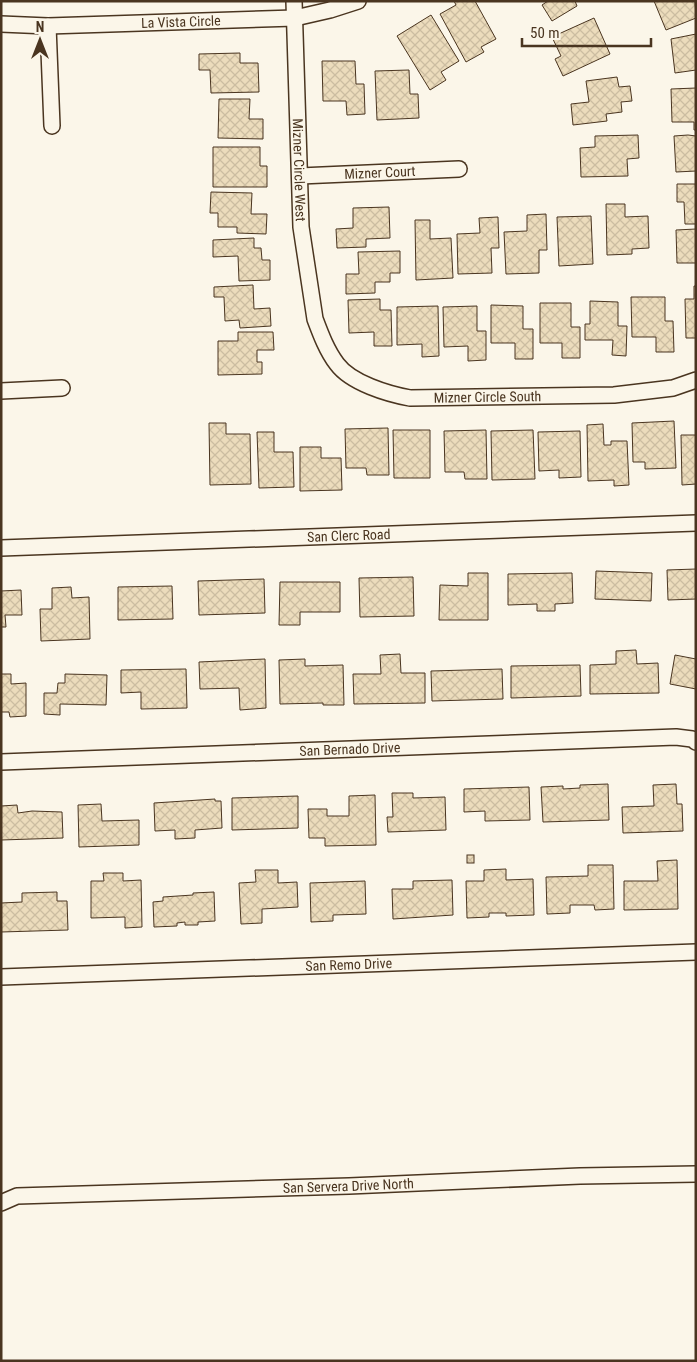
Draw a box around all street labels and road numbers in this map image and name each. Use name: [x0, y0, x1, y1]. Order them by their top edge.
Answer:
street label: La Vista Circle: [141, 12, 221, 31]
street label: Mizner Circle West: [290, 118, 309, 222]
street label: Mizner Court: [344, 163, 416, 182]
street label: Mizner Circle South: [434, 388, 541, 406]
street label: San Clerc Road: [307, 526, 391, 545]
street label: San Bernado Drive: [299, 739, 401, 759]
street label: San Remo Drive: [305, 955, 393, 974]
street label: San Servera Drive North: [283, 1175, 414, 1196]

